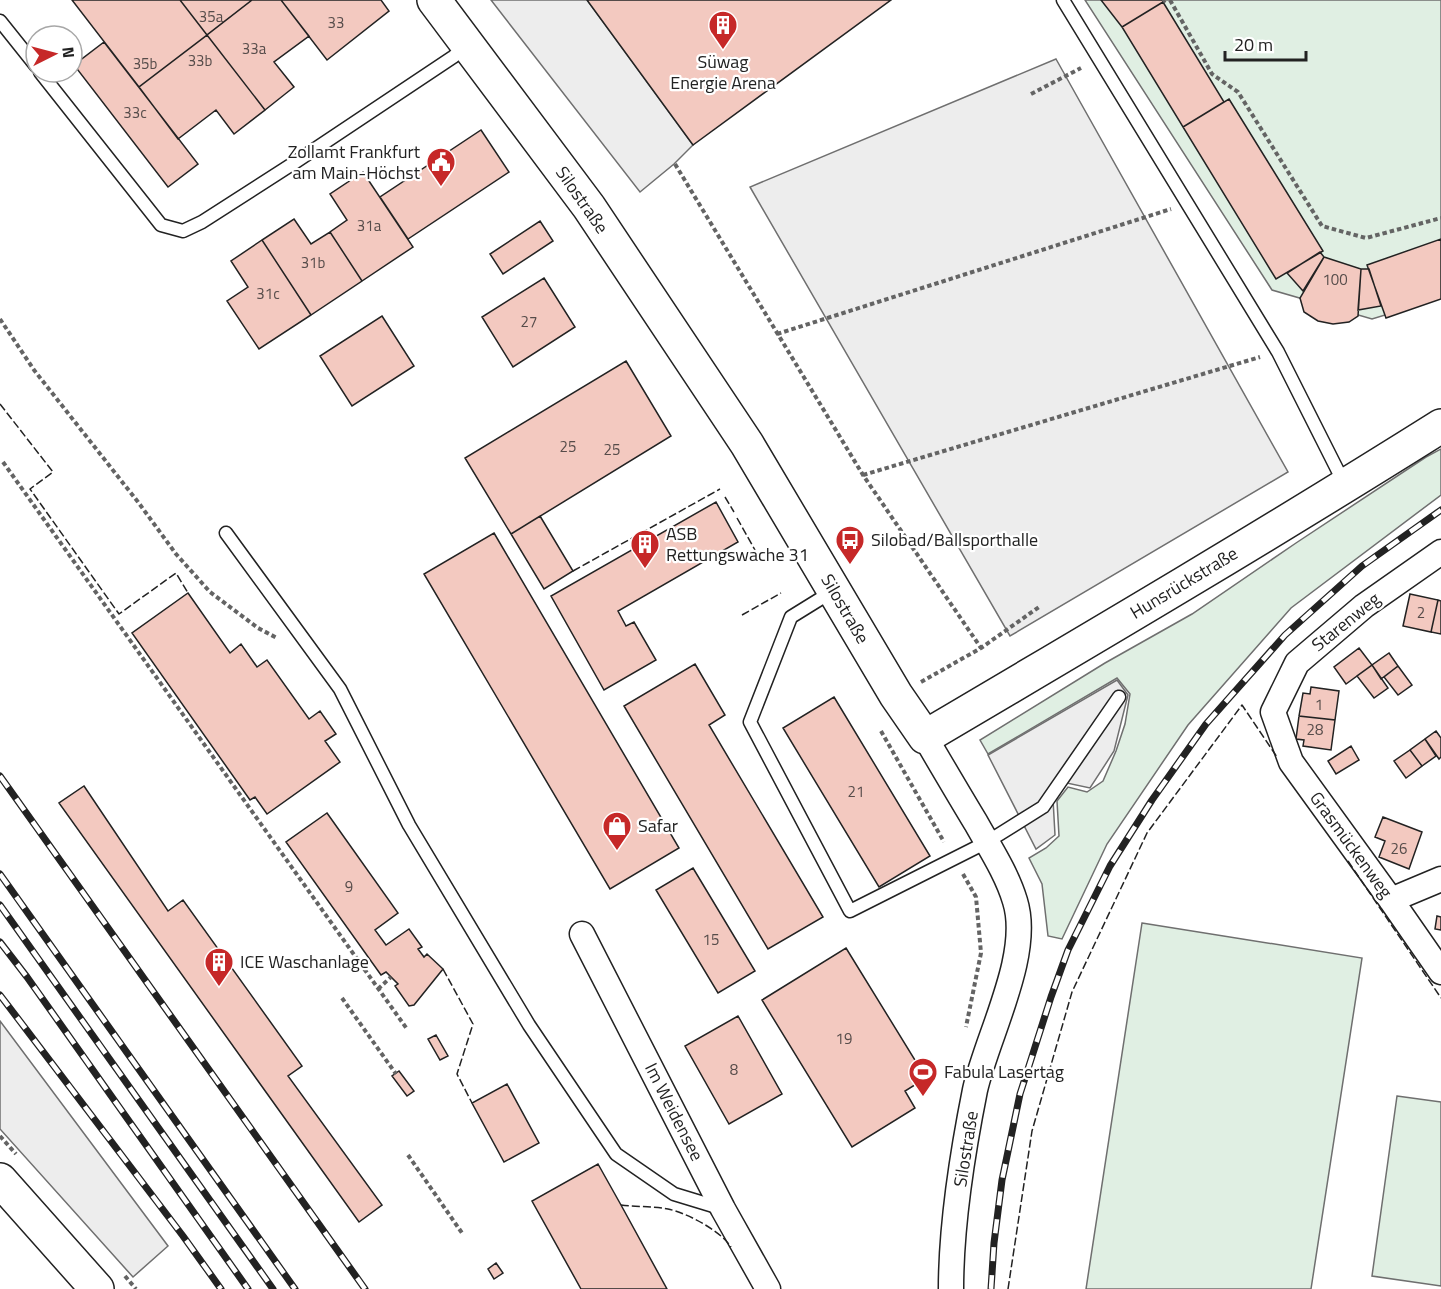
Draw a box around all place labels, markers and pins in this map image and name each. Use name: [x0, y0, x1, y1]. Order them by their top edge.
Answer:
building icon: Süwag Energie Arena: [707, 9, 739, 51]
place label: Süwag Energie Arena: [670, 48, 776, 96]
place label: Zollamt Frankfurt am Main-Höchst: [288, 138, 421, 186]
public building icon: Zollamt Frankfurt am Main-Höchst: [425, 146, 457, 188]
place label: ASB Rettungswache 31: [666, 520, 809, 568]
bus stop icon: Silobad/Ballsporthalle: [834, 524, 866, 566]
place label: Silobad/Ballsporthalle: [871, 526, 1038, 553]
building icon: ASB Rettungswache 31: [629, 528, 661, 570]
shop icon: Safar: [601, 810, 633, 852]
place label: Safar: [638, 812, 678, 839]
building icon: ICE Waschanlage: [203, 946, 235, 988]
place label: ICE Waschanlage: [240, 948, 369, 975]
sports icon: Fabula Lasertag: [907, 1056, 939, 1098]
place label: Fabula Lasertag: [944, 1058, 1064, 1085]

